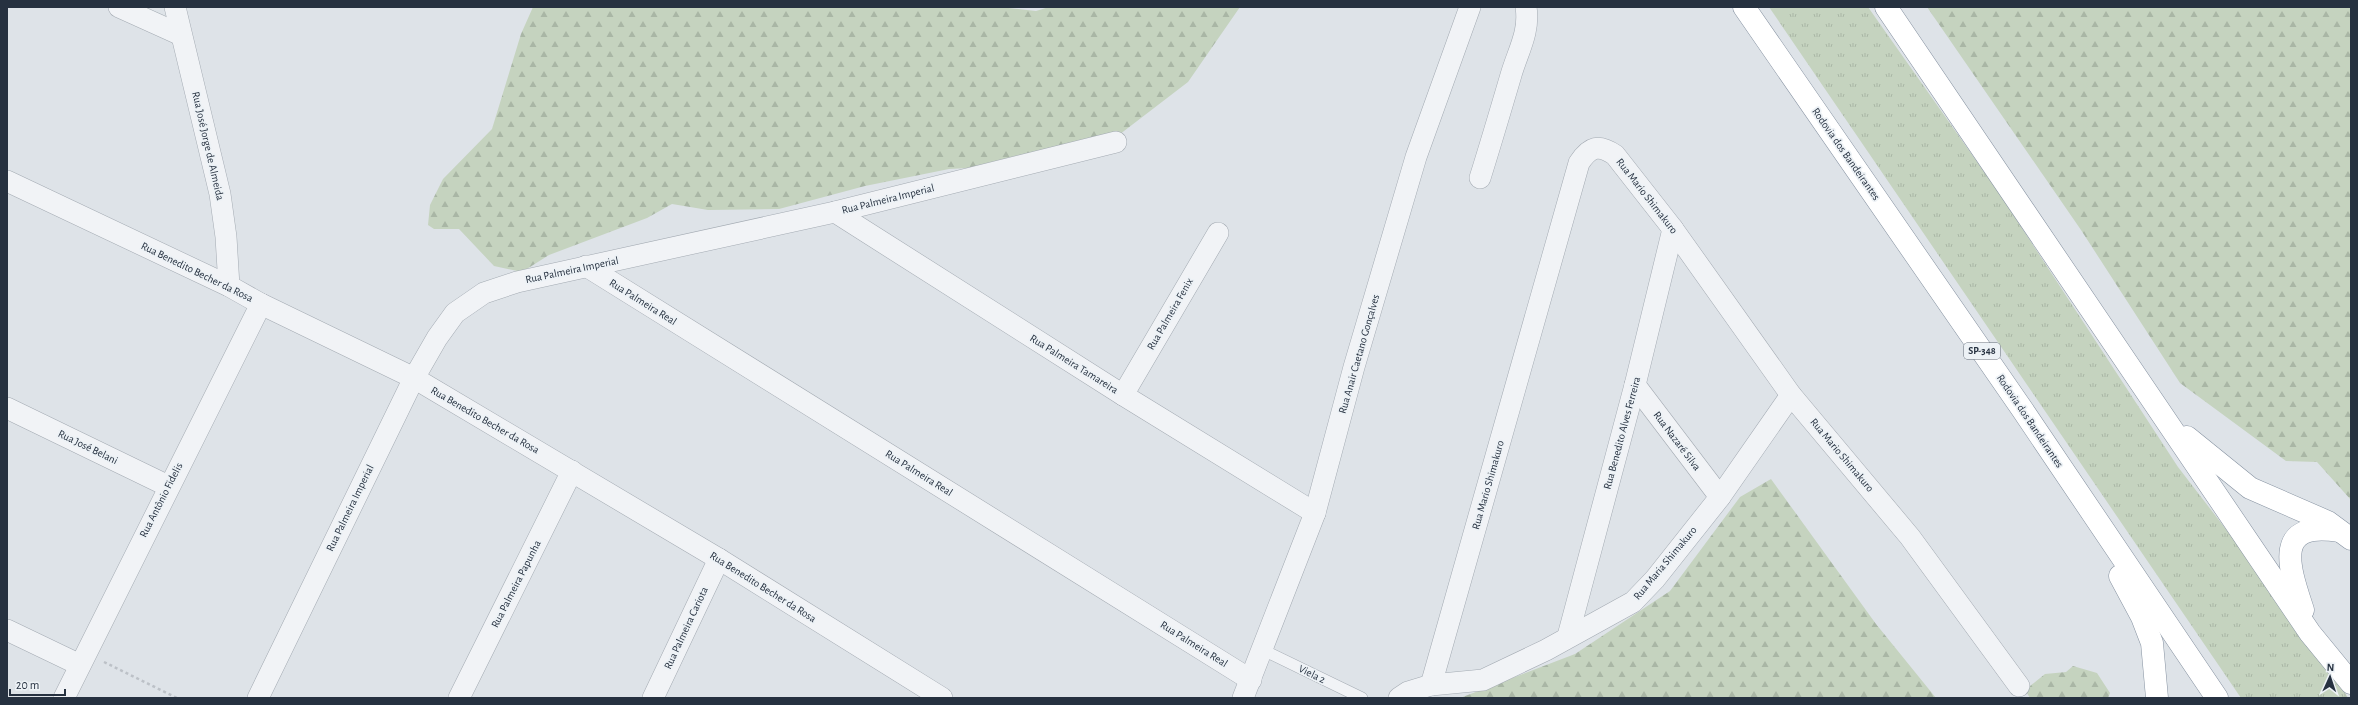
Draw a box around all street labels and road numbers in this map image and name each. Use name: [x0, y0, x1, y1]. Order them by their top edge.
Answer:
street label: Rua José Jorge de Almeida: [190, 91, 226, 201]
street label: Rodovia dos Bandeirantes: [1810, 106, 1882, 202]
street label: Rua Mario Shimakuro: [1614, 156, 1680, 236]
street label: Rua Palmeira Imperial: [841, 182, 935, 216]
street label: Rua Benedito Becher da Rosa: [139, 240, 255, 304]
street label: Rua Palmeira Imperial: [524, 255, 620, 285]
street label: Rua Palmeira Fenix: [1145, 276, 1195, 352]
street label: Rua Palmeira Real: [607, 277, 679, 327]
street label: Rua Anair Caetano Gonçalves: [1337, 293, 1381, 415]
street label: Rua Palmeira Tamareira: [1028, 332, 1120, 396]
road number: SP-348: [1964, 343, 2000, 359]
street label: Rodovia dos Bandeirantes: [1995, 372, 2065, 470]
street label: Rua Benedito Alves Ferreira: [1602, 375, 1642, 491]
street label: Rua Benedito Becher da Rosa: [429, 384, 541, 456]
street label: Rua Nazaré Silva: [1651, 409, 1703, 473]
street label: Rua Mario Shimakuro: [1808, 416, 1876, 494]
street label: Rua José Belani: [56, 428, 120, 466]
street label: Rua Mario Shimakuro: [1470, 439, 1506, 531]
street label: Rua Palmeira Real: [883, 448, 955, 498]
street label: Rua Antônio Fidelis: [137, 461, 185, 539]
street label: Rua Palmeira Imperial: [324, 463, 376, 553]
street label: Rua Maria Shimakuro: [1631, 524, 1699, 602]
street label: Rua Palmeira Papunha: [489, 538, 543, 630]
street label: Rua Benedito Becher da Rosa: [708, 550, 818, 624]
street label: Rua Palmeira Cariota: [662, 585, 710, 671]
street label: Rua Palmeira Real: [1158, 619, 1230, 669]
street label: Viela 2: [1297, 663, 1327, 685]

